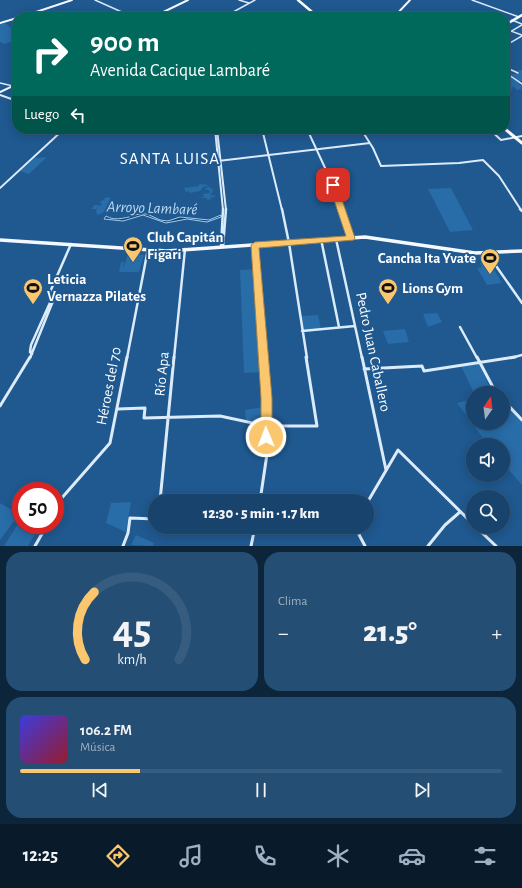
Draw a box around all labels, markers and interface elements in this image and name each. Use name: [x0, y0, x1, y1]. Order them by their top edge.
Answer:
icon: right: [24, 28, 76, 80]
text: 900 m: [90, 29, 160, 57]
text: Avenida Cacique Lambaré: [90, 62, 270, 80]
icon: left: [67, 104, 89, 126]
text: Luego: [24, 107, 59, 122]
district label: SANTA LUISA: [120, 150, 220, 167]
pin: [316, 168, 350, 202]
icon: arrive: [322, 174, 344, 196]
water label: Arroyo Lambaré: [105, 198, 198, 218]
place label: Club Capitán Figari: [147, 230, 224, 262]
sports icon: Club Capitán Figari: [122, 235, 144, 263]
sports icon: Cancha Ita Yvate: [479, 247, 501, 275]
place label: Cancha Ita Yvate: [378, 251, 476, 266]
place label: Leticia Vernazza Pilates: [47, 272, 146, 304]
sports icon: Leticia Vernazza Pilates: [22, 277, 44, 305]
sports icon: Lions Gym: [377, 277, 399, 305]
place label: Lions Gym: [402, 281, 463, 296]
street label: Pedro Juan Caballero: [353, 291, 393, 413]
street label: Héroes del 70: [94, 346, 124, 426]
street label: Río Apa: [152, 351, 172, 397]
north arrow: [466, 386, 510, 430]
map controls: [466, 386, 510, 534]
position arrow: [245, 416, 287, 458]
button: sound: [466, 438, 510, 482]
speed limit sign: 50: [12, 482, 64, 534]
button: search: [466, 490, 510, 534]
text: 12:30 · 5 min · 1.7 km: [203, 506, 319, 521]
text: Clima: [278, 595, 308, 608]
text: 45: [113, 609, 151, 650]
text: 21.5°: [363, 617, 417, 647]
text: −: [278, 622, 289, 644]
text: +: [491, 622, 502, 644]
text: km/h: [117, 652, 147, 666]
text: 106.2 FM: [80, 723, 132, 738]
text: Música: [80, 741, 115, 754]
icon: previous: [89, 779, 111, 801]
icon: pause: [250, 779, 272, 801]
icon: next: [411, 779, 433, 801]
icon: directions: [104, 842, 132, 870]
icon: music: [177, 842, 205, 870]
icon: phone: [251, 842, 279, 870]
icon: climate: [324, 842, 352, 870]
icon: car: [398, 842, 426, 870]
icon: filters: [471, 842, 499, 870]
text: 12:25: [23, 847, 58, 865]

